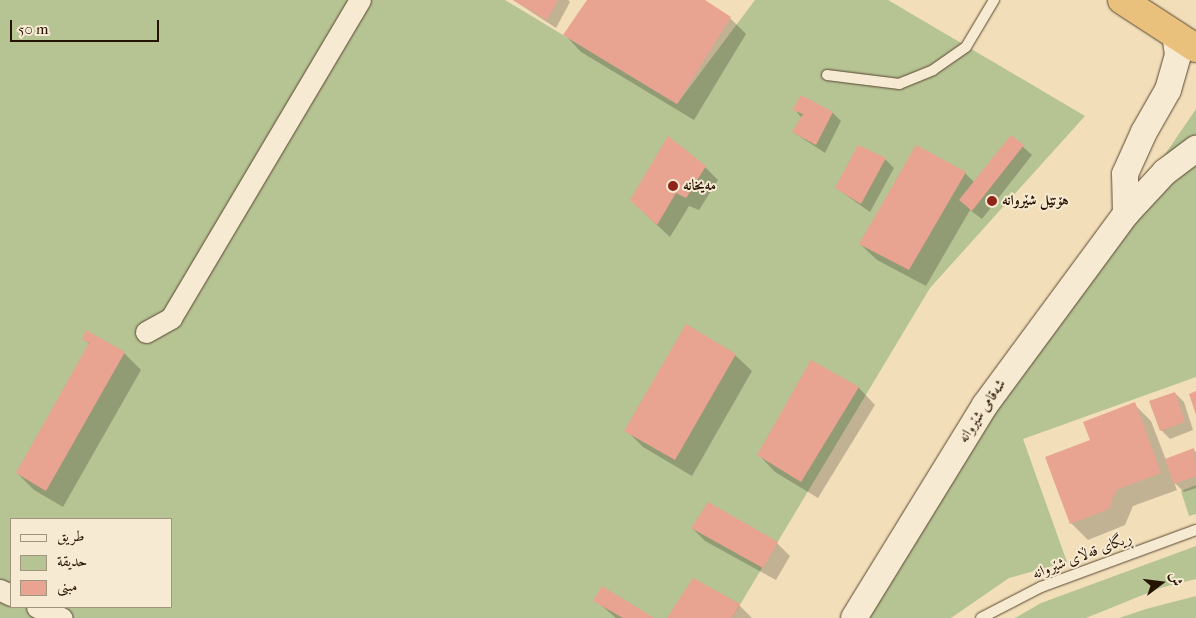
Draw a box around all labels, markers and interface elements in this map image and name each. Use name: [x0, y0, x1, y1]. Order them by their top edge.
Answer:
scale bar: [12, 10, 161, 42]
text: 50 m: [18, 20, 48, 38]
place label: مەیخانە: [683, 177, 716, 195]
marker: مەیخانە: [667, 180, 679, 192]
place label: هۆتێل شێروانە: [1002, 192, 1069, 210]
marker: هۆتێل شێروانە: [986, 195, 998, 207]
street label: شەقامی شێروانە: [954, 376, 1010, 446]
legend: [10, 518, 172, 608]
text: طريق: [57, 527, 84, 545]
street label: ڕیگای قەڵای شێروانە: [1030, 529, 1134, 583]
text: حديقة: [57, 552, 87, 570]
north arrow: [1136, 558, 1186, 608]
text: ش: [1166, 570, 1186, 588]
text: مبنى: [57, 577, 77, 595]

